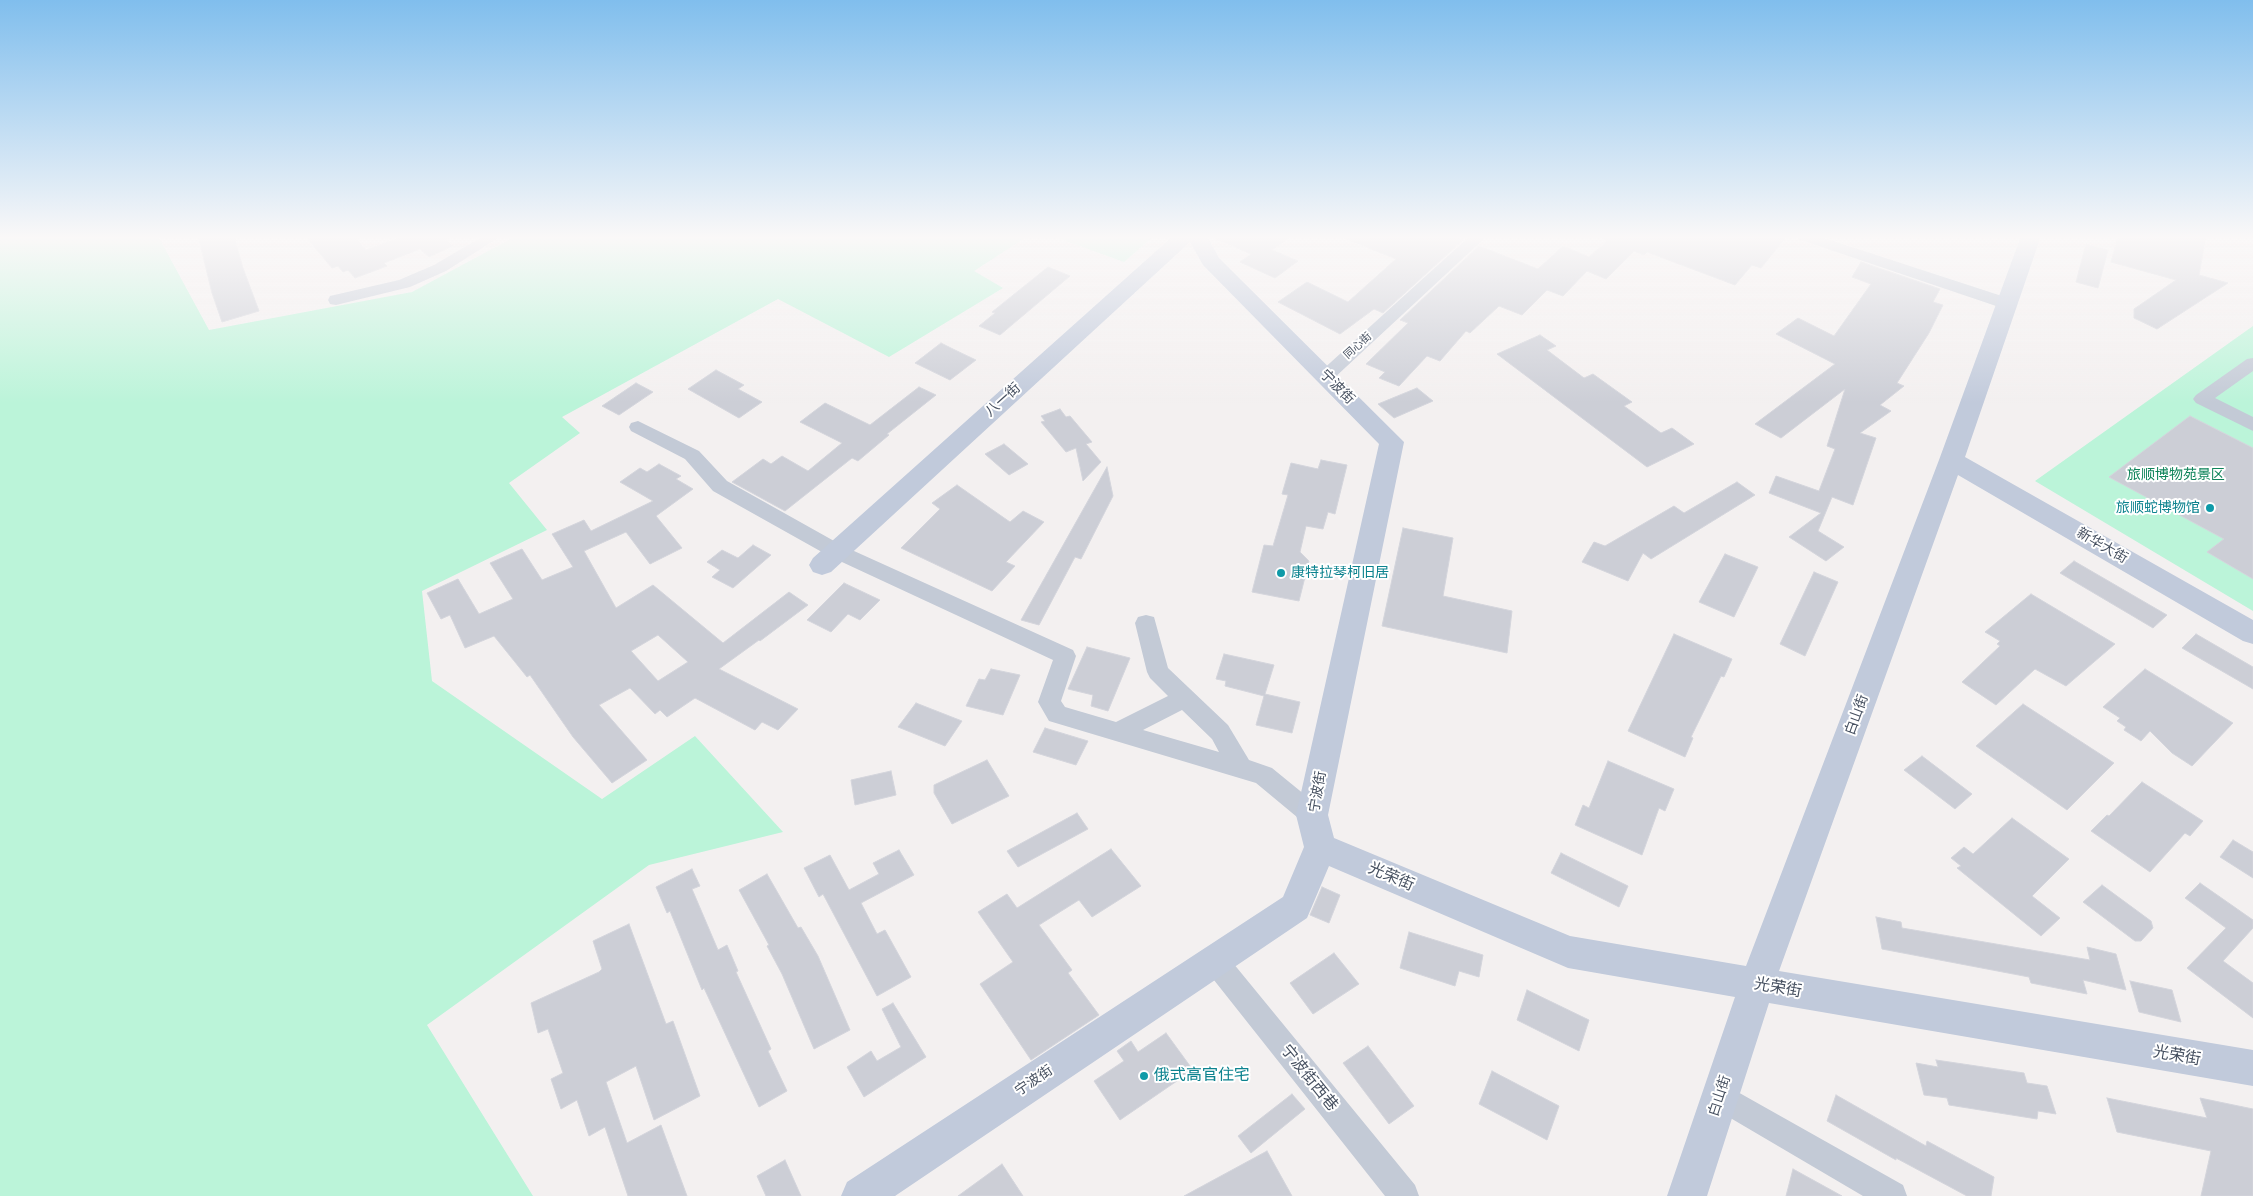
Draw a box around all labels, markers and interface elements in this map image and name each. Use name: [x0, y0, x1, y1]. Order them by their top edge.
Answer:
street label: 同心街: [1341, 330, 1375, 362]
street label: 宁波街: [1316, 366, 1358, 408]
street label: 八一街: [982, 380, 1024, 420]
park label: 旅顺博物苑景区: [2127, 467, 2225, 483]
place label: 旅顺蛇博物馆: [2116, 500, 2200, 516]
marker: 旅顺蛇博物馆: [2204, 502, 2216, 514]
street label: 新华大街: [2074, 525, 2130, 567]
place label: 康特拉琴柯旧居: [1291, 565, 1389, 581]
marker: 康特拉琴柯旧居: [1275, 567, 1287, 579]
street label: 白山街: [1842, 692, 1872, 738]
street label: 宁波街: [1306, 770, 1330, 814]
street label: 光荣街: [1365, 859, 1417, 895]
street label: 光荣街: [1753, 974, 1803, 1002]
street label: 宁波街西巷: [1276, 1041, 1342, 1115]
street label: 光荣街: [2152, 1042, 2202, 1070]
street label: 宁波街: [1012, 1062, 1056, 1100]
place label: 俄式高官住宅: [1154, 1066, 1250, 1086]
marker: 俄式高官住宅: [1138, 1070, 1150, 1082]
street label: 白山街: [1706, 1073, 1734, 1119]

